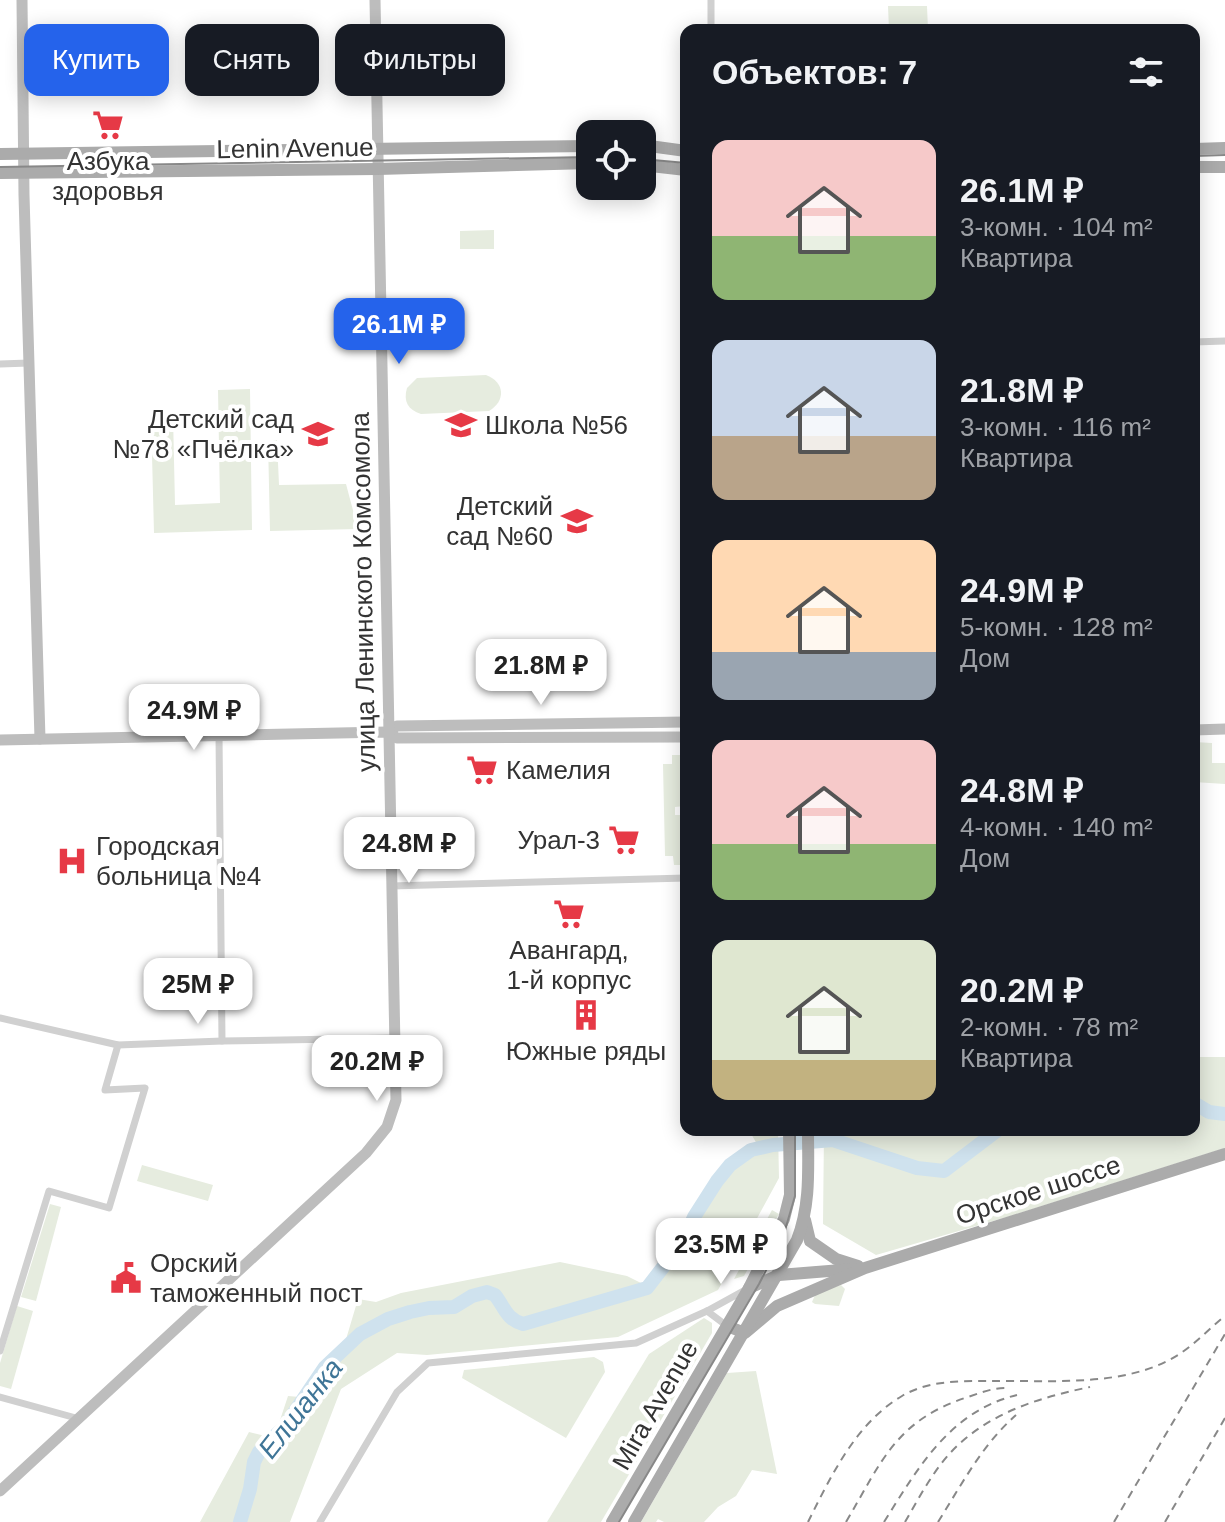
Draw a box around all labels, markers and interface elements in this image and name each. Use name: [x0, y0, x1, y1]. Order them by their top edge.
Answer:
chip: Купить: [24, 24, 169, 96]
chip: Снять: [185, 24, 319, 96]
chip: Фильтры: [335, 24, 505, 96]
icon: filters: [1124, 50, 1168, 94]
text: Объектов: 7: [712, 53, 917, 91]
supermarket icon: Азбука здоровья: [91, 108, 125, 142]
map controls: [576, 120, 656, 200]
button: locate: [576, 120, 656, 200]
street label: Lenin Avenue: [216, 132, 374, 164]
place label: Азбука здоровья: [52, 146, 164, 206]
text: 26.1M ₽: [960, 171, 1084, 209]
icon: home: [776, 172, 872, 268]
text: 3-комн. · 104 m²: [960, 212, 1153, 242]
text: Квартира: [960, 243, 1072, 273]
pin: 26.1M ₽: [325, 298, 473, 366]
text: 26.1M ₽: [352, 309, 446, 339]
text: 21.8M ₽: [960, 371, 1084, 409]
icon: home: [776, 372, 872, 468]
place label: Детский сад №78 «Пчёлка»: [113, 404, 294, 464]
school or university icon: Школа №56: [444, 408, 478, 442]
place label: Школа №56: [485, 410, 628, 440]
street label: улица Ленинского Комсомола: [345, 411, 381, 772]
text: 3-комн. · 116 m²: [960, 412, 1151, 442]
school or university icon: Детский сад №78 «Пчёлка»: [301, 417, 335, 451]
text: Квартира: [960, 443, 1072, 473]
place label: Детский сад №60: [446, 491, 553, 551]
school or university icon: Детский сад №60: [560, 504, 594, 538]
text: 24.9M ₽: [960, 571, 1084, 609]
icon: home: [776, 572, 872, 668]
text: 5-комн. · 128 m²: [960, 612, 1153, 642]
pin: 21.8M ₽: [467, 639, 615, 707]
text: Дом: [960, 643, 1010, 673]
text: 21.8M ₽: [494, 650, 588, 680]
pin: 24.9M ₽: [120, 684, 268, 752]
text: 24.9M ₽: [147, 695, 241, 725]
supermarket icon: Камелия: [465, 753, 499, 787]
place label: Камелия: [506, 755, 611, 785]
text: 24.8M ₽: [960, 771, 1084, 809]
icon: home: [776, 772, 872, 868]
text: 4-комн. · 140 m²: [960, 812, 1153, 842]
pin: 24.8M ₽: [335, 817, 483, 885]
supermarket icon: Урал-3: [607, 823, 641, 857]
place label: Урал-3: [517, 825, 600, 855]
text: 24.8M ₽: [362, 828, 456, 858]
place label: Городская больница №4: [96, 831, 261, 891]
text: Дом: [960, 843, 1010, 873]
hospital icon: Городская больница №4: [55, 844, 89, 878]
supermarket icon: Авангард, 1-й корпус: [552, 897, 586, 931]
place label: Авангард, 1-й корпус: [506, 935, 632, 995]
pin: 25M ₽: [142, 958, 254, 1026]
text: 25M ₽: [162, 969, 234, 999]
text: 20.2M ₽: [960, 971, 1084, 1009]
icon: home: [776, 972, 872, 1068]
building icon: Южные ряды: [569, 998, 603, 1032]
text: 2-комн. · 78 m²: [960, 1012, 1138, 1042]
pin: 20.2M ₽: [303, 1035, 451, 1103]
place label: Южные ряды: [506, 1036, 666, 1066]
text: Квартира: [960, 1043, 1072, 1073]
text: 20.2M ₽: [330, 1046, 424, 1076]
street label: Орское шоссе: [952, 1149, 1124, 1231]
pin: 23.5M ₽: [647, 1218, 795, 1286]
text: 23.5M ₽: [674, 1229, 768, 1259]
place label: Орский таможенный пост: [150, 1248, 363, 1308]
public building icon: Орский таможенный пост: [109, 1261, 143, 1295]
street label: Mira Avenue: [606, 1335, 704, 1475]
water label: Елшанка: [252, 1352, 349, 1464]

